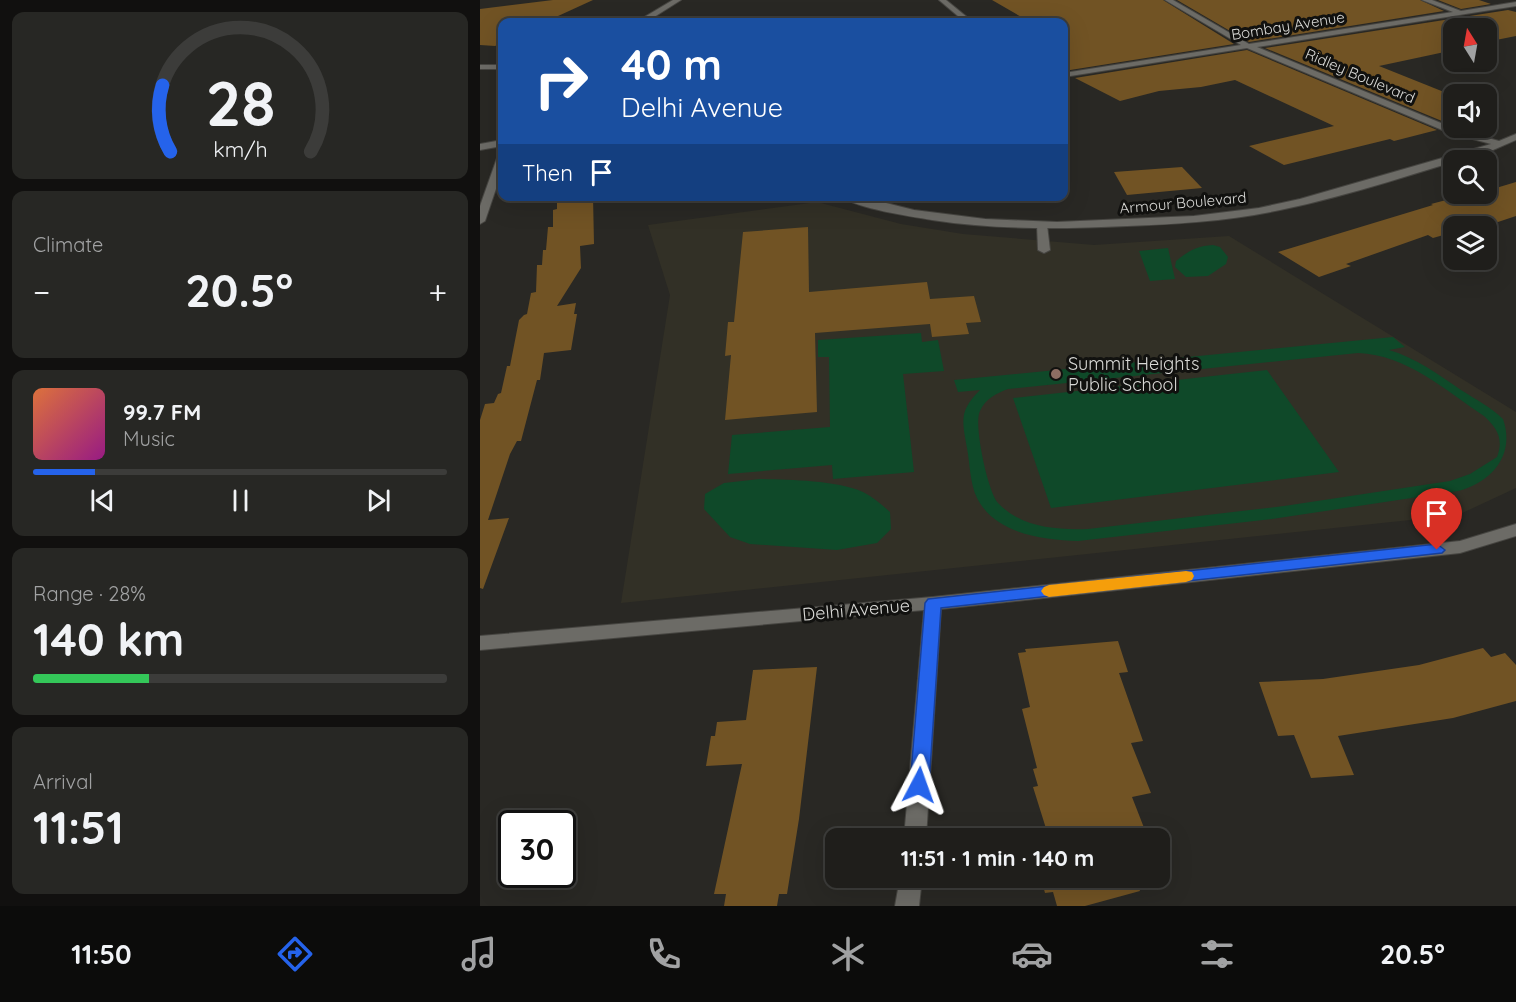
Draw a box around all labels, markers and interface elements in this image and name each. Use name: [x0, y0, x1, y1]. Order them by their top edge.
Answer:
street label: Bombay Avenue: [1230, 7, 1346, 44]
north arrow: [1443, 18, 1497, 72]
map controls: [1443, 18, 1497, 270]
text: 40 m: [621, 38, 722, 91]
icon: right: [522, 42, 600, 120]
street label: Ridley Boulevard: [1303, 44, 1418, 107]
text: 28: [205, 65, 275, 143]
button: sound: [1443, 84, 1497, 138]
text: Delhi Avenue: [621, 90, 783, 124]
text: km/h: [213, 137, 267, 163]
button: search: [1443, 150, 1497, 204]
icon: arrive: [585, 156, 618, 189]
text: Then: [522, 159, 573, 187]
street label: Armour Boulevard: [1119, 187, 1247, 218]
button: layers: [1443, 216, 1497, 270]
text: Climate: [33, 232, 103, 257]
text: 20.5°: [185, 262, 293, 318]
text: −: [33, 271, 50, 312]
text: +: [428, 271, 447, 312]
place label: Summit Heights Public School: [1068, 352, 1199, 396]
marker: Summit Heights Public School: [1049, 367, 1063, 381]
text: 99.7 FM: [123, 398, 201, 426]
text: Music: [123, 426, 175, 451]
icon: previous: [86, 484, 119, 517]
icon: pause: [224, 484, 257, 517]
icon: next: [362, 484, 395, 517]
pin: [1411, 488, 1462, 550]
icon: arrive: [1420, 497, 1453, 530]
text: Range · 28%: [33, 581, 146, 606]
street label: Delhi Avenue: [801, 593, 911, 626]
text: 140 km: [33, 611, 184, 667]
position arrow: [887, 753, 951, 817]
text: Arrival: [33, 769, 93, 794]
text: 11:51: [33, 799, 124, 855]
speed limit sign: 30: [498, 810, 576, 888]
text: 11:51 · 1 min · 140 m: [901, 844, 1094, 872]
icon: directions: [274, 933, 316, 975]
icon: music: [458, 933, 500, 975]
icon: phone: [643, 933, 685, 975]
icon: climate: [827, 933, 869, 975]
icon: car: [1011, 933, 1053, 975]
icon: filters: [1196, 933, 1238, 975]
text: 11:50: [71, 937, 132, 971]
text: 20.5°: [1380, 937, 1445, 971]

